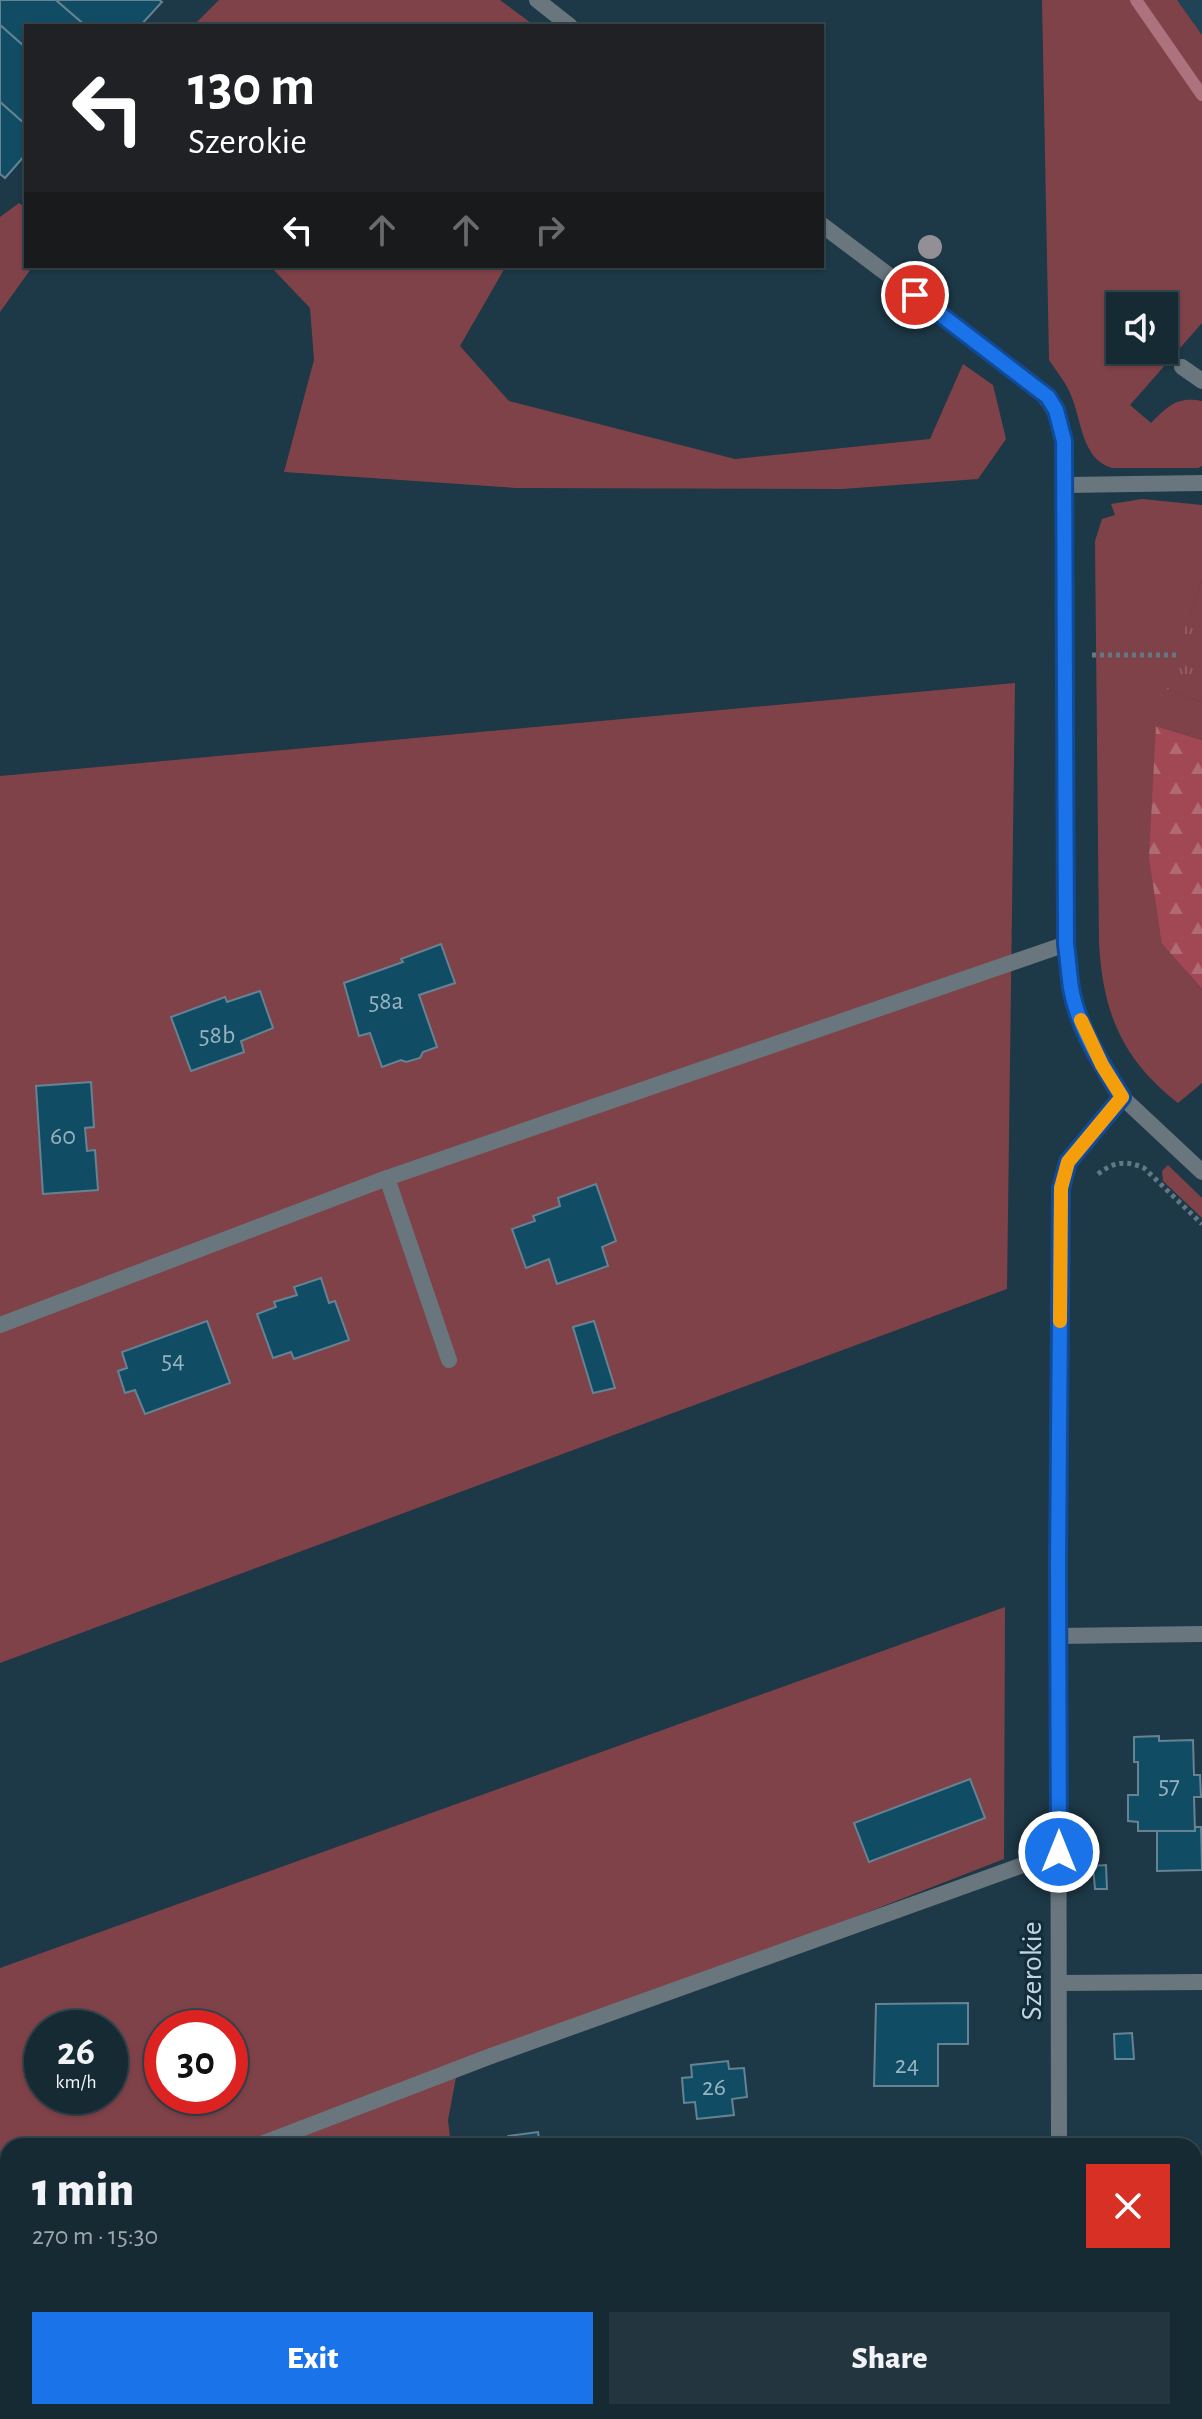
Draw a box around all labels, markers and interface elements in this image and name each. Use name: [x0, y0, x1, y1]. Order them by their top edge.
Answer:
icon: left: [56, 56, 160, 160]
text: 130 m: [188, 59, 315, 115]
text: Szerokie: [188, 124, 307, 160]
icon: left: [276, 208, 320, 252]
icon: ahead: [360, 208, 404, 252]
icon: ahead: [444, 208, 488, 252]
icon: right: [528, 208, 572, 252]
pin: [881, 261, 949, 329]
icon: arrive: [893, 273, 937, 317]
map controls: [1106, 292, 1178, 364]
button: sound: [1106, 292, 1178, 364]
house number: 58a: [368, 988, 404, 1014]
house number: 58b: [199, 1022, 235, 1048]
house number: 60: [50, 1123, 76, 1149]
house number: 54: [161, 1347, 185, 1373]
house number: 57: [1158, 1772, 1180, 1798]
position arrow: [1017, 1810, 1101, 1894]
street label: Szerokie: [1017, 1921, 1047, 2021]
speed limit sign: 30: [144, 2010, 248, 2114]
text: 26: [57, 2032, 95, 2072]
house number: 24: [895, 2052, 919, 2078]
text: km/h: [55, 2072, 97, 2092]
house number: 26: [702, 2074, 726, 2100]
button: close: [1086, 2164, 1170, 2248]
text: 1 min: [32, 2167, 134, 2215]
text: 270 m · 15:30: [32, 2223, 158, 2249]
button: Exit: [32, 2312, 593, 2404]
button: Share: [609, 2312, 1170, 2404]

